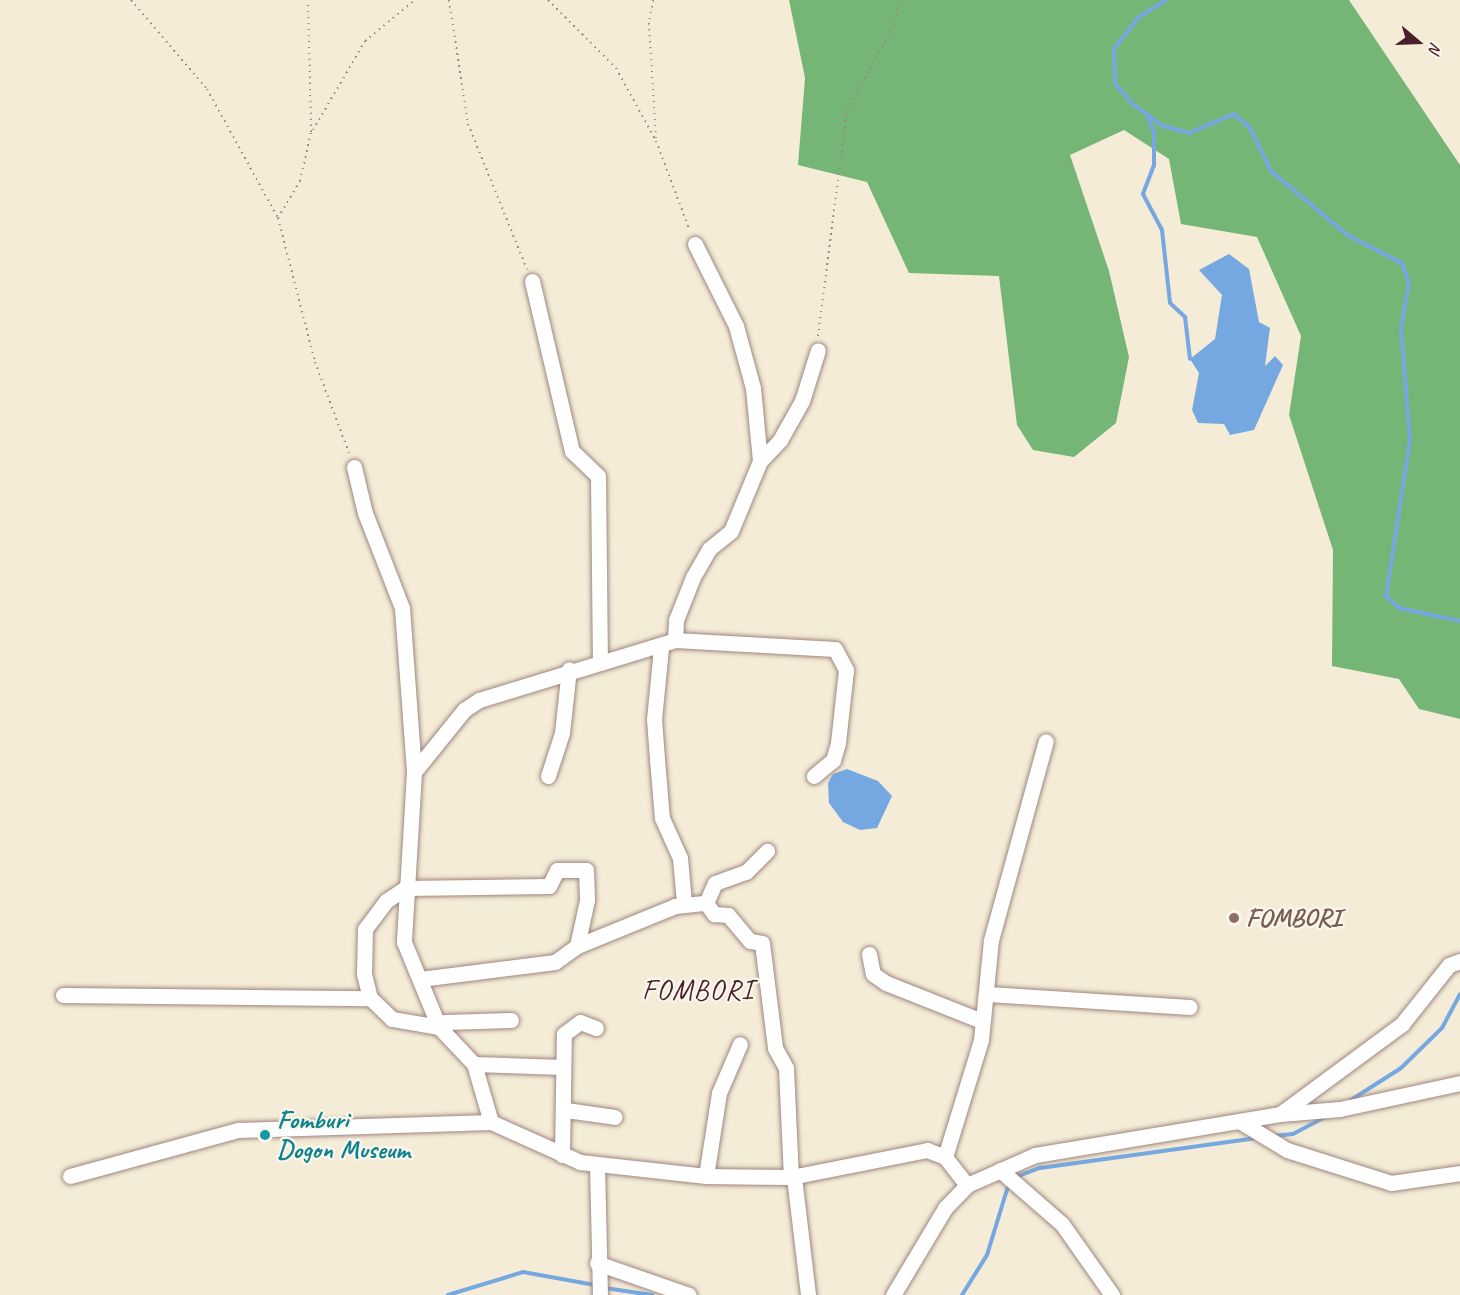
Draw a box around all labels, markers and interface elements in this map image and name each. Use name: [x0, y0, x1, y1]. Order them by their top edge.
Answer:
north arrow: [1388, 12, 1448, 72]
text: N: [1424, 40, 1446, 56]
place label: FOMBORI: [1246, 902, 1341, 934]
marker: FOMBORI: [1227, 911, 1241, 925]
district label: FOMBORI: [642, 973, 754, 1007]
place label: Fomburi Dogon Museum: [277, 1104, 411, 1166]
marker: Fomburi Dogon Museum: [258, 1128, 272, 1142]

